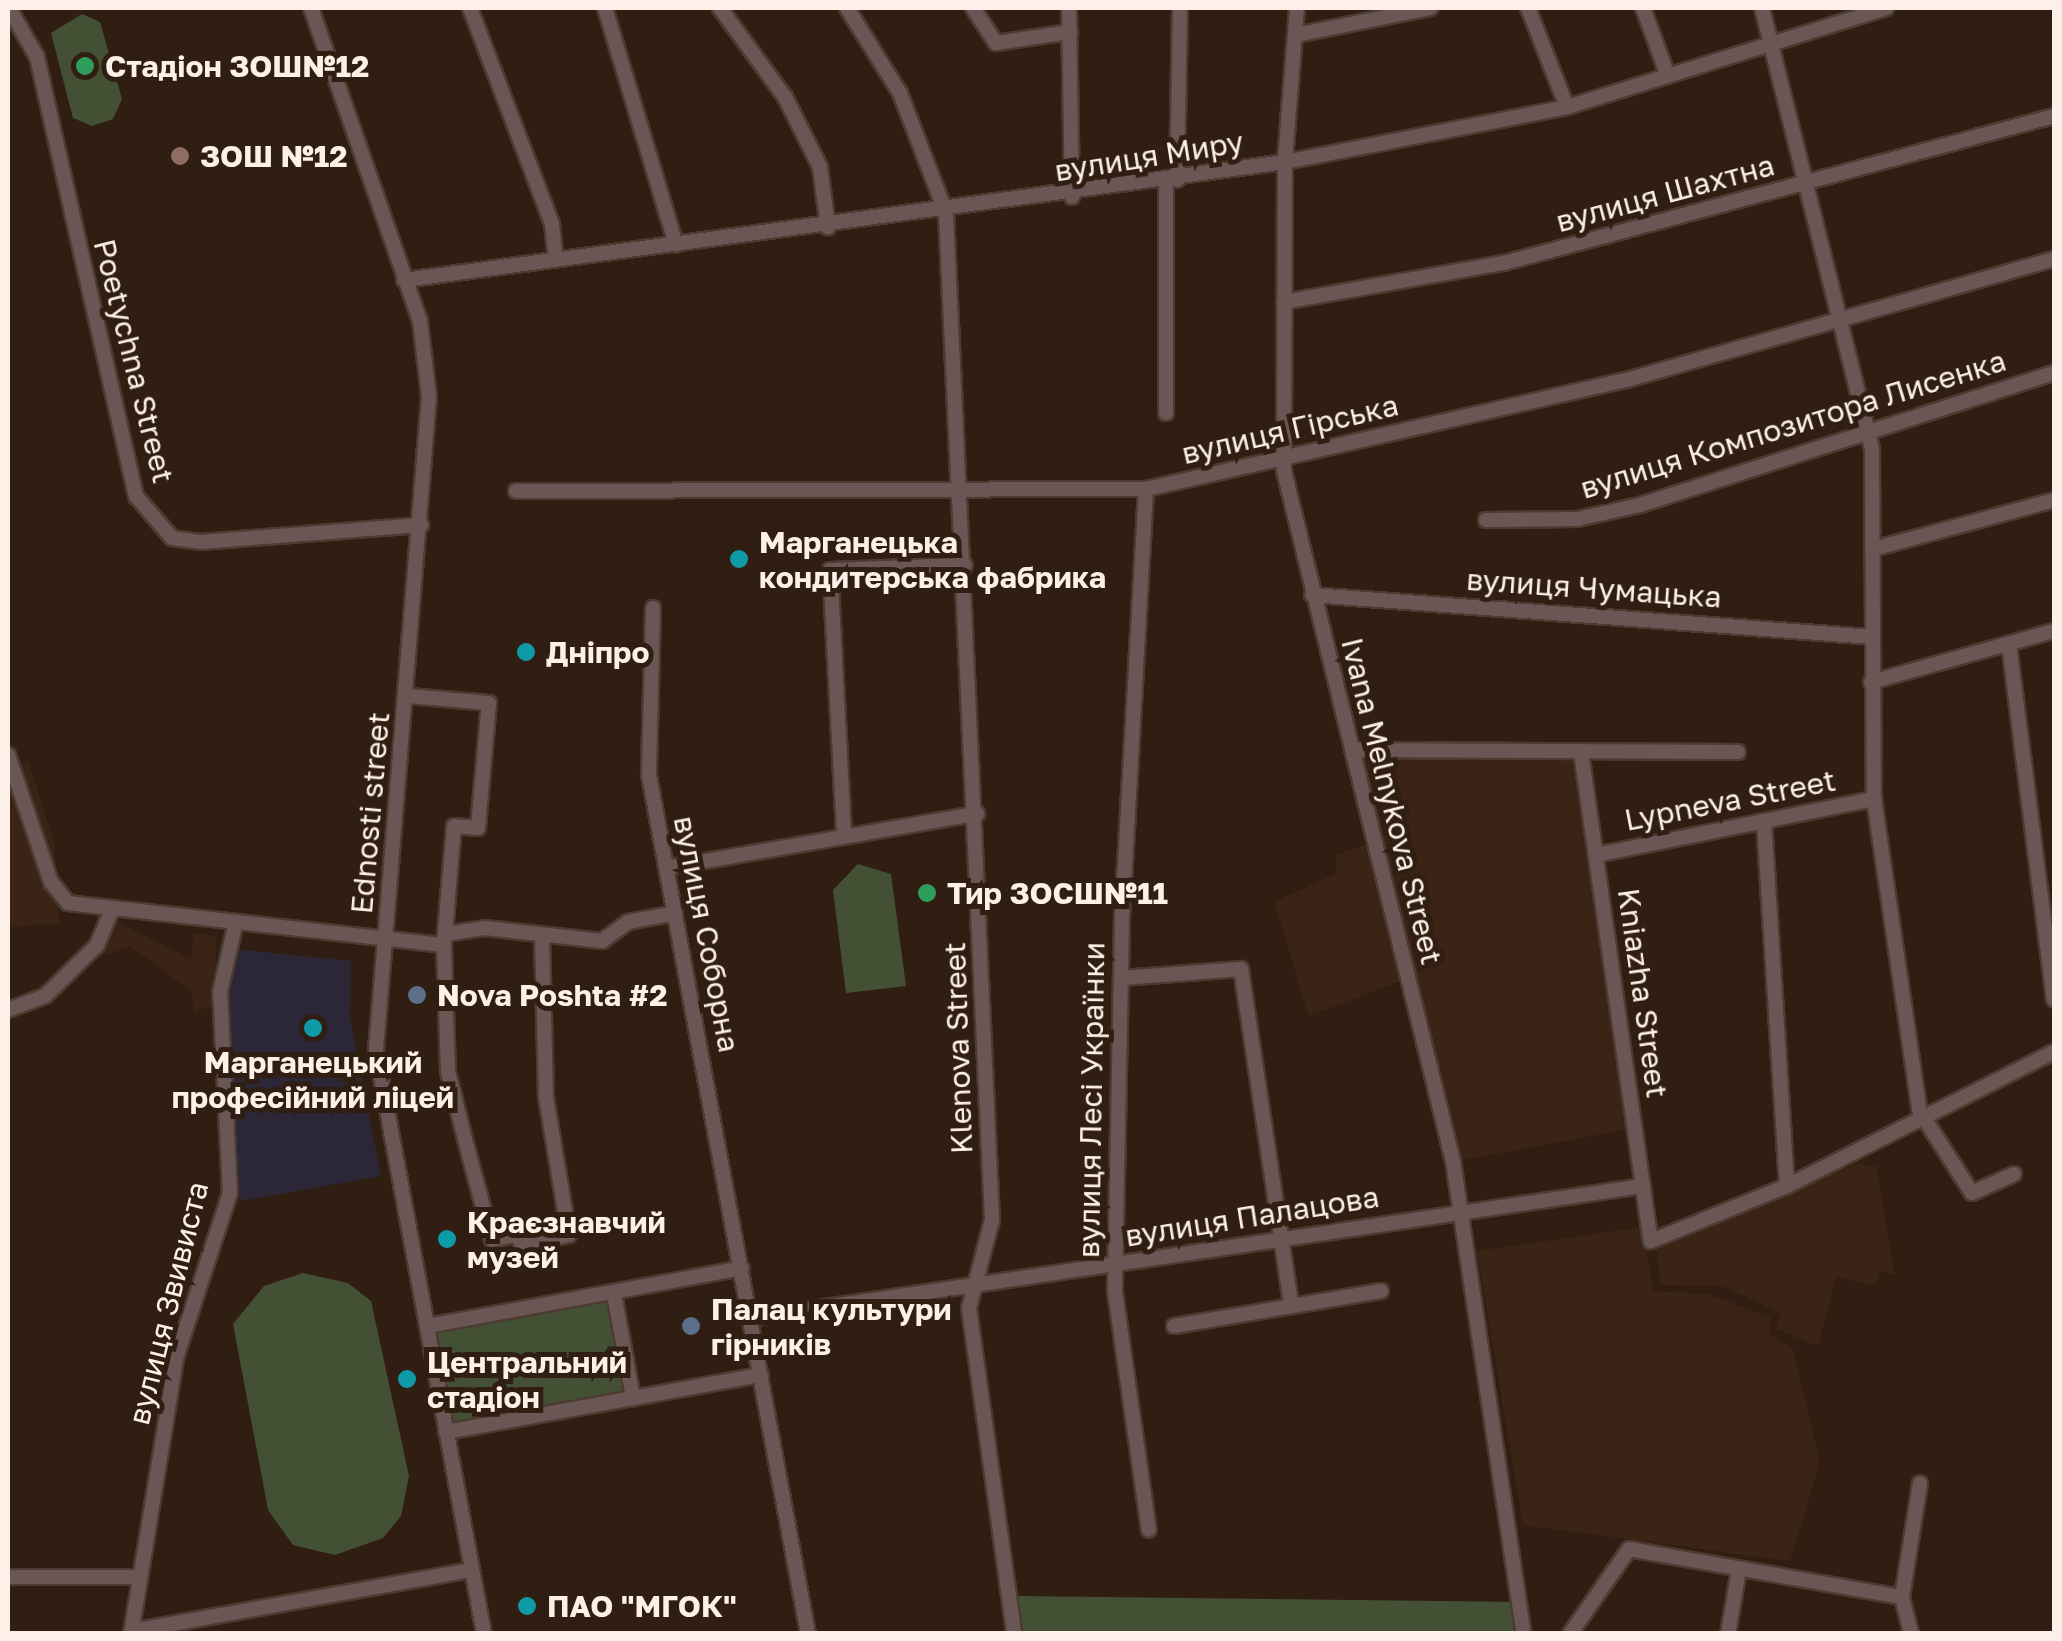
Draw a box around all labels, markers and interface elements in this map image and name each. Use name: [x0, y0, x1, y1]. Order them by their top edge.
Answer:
place label: Стадіон ЗОШ№12: [105, 48, 369, 84]
marker: Стадіон ЗОШ№12: [74, 55, 96, 77]
street label: вулиця Миру: [1052, 123, 1246, 189]
place label: ЗОШ №12: [200, 138, 348, 174]
marker: ЗОШ №12: [169, 145, 191, 167]
street label: вулиця Шахтна: [1552, 147, 1778, 239]
street label: Poetychna Street: [86, 235, 182, 487]
street label: вулиця Композитора Лисенка: [1576, 342, 2010, 506]
street label: вулиця Гірська: [1178, 387, 1402, 471]
place label: Марганецька кондитерська фабрика: [759, 524, 1106, 594]
marker: Марганецька кондитерська фабрика: [728, 548, 750, 570]
street label: вулиця Чумацька: [1465, 561, 1723, 615]
place label: Дніпро: [546, 634, 649, 670]
street label: Ivana Melnykova Street: [1334, 634, 1450, 968]
marker: Дніпро: [515, 641, 537, 663]
street label: Ednosti street: [343, 711, 397, 915]
street label: Lypneva Street: [1621, 762, 1839, 838]
street label: вулиця Соборна: [666, 813, 748, 1055]
place label: Тир ЗОСШ№11: [947, 875, 1168, 911]
marker: Тир ЗОСШ№11: [916, 882, 938, 904]
street label: Kniazha Street: [1610, 886, 1676, 1100]
street label: Klenova Street: [936, 941, 980, 1155]
street label: вулиця Лесі Українки: [1070, 942, 1112, 1258]
place label: Nova Poshta #2: [437, 977, 667, 1013]
marker: Nova Poshta #2: [406, 984, 428, 1006]
marker: Марганецький професійний ліцей: [302, 1017, 324, 1039]
place label: Марганецький професійний ліцей: [172, 1044, 454, 1114]
street label: вулиця Звивиста: [120, 1178, 216, 1428]
street label: вулиця Палацова: [1123, 1178, 1381, 1254]
place label: Краєзнавчий музей: [467, 1204, 666, 1274]
marker: Краєзнавчий музей: [436, 1228, 458, 1250]
place label: Палац культури гірників: [711, 1291, 952, 1362]
marker: Палац культури гірників: [680, 1315, 702, 1337]
place label: Центральний стадіон: [427, 1344, 627, 1414]
marker: Центральний стадіон: [396, 1368, 418, 1390]
place label: ПАО "МГОК": [547, 1588, 737, 1624]
marker: ПАО "МГОК": [516, 1595, 538, 1617]

